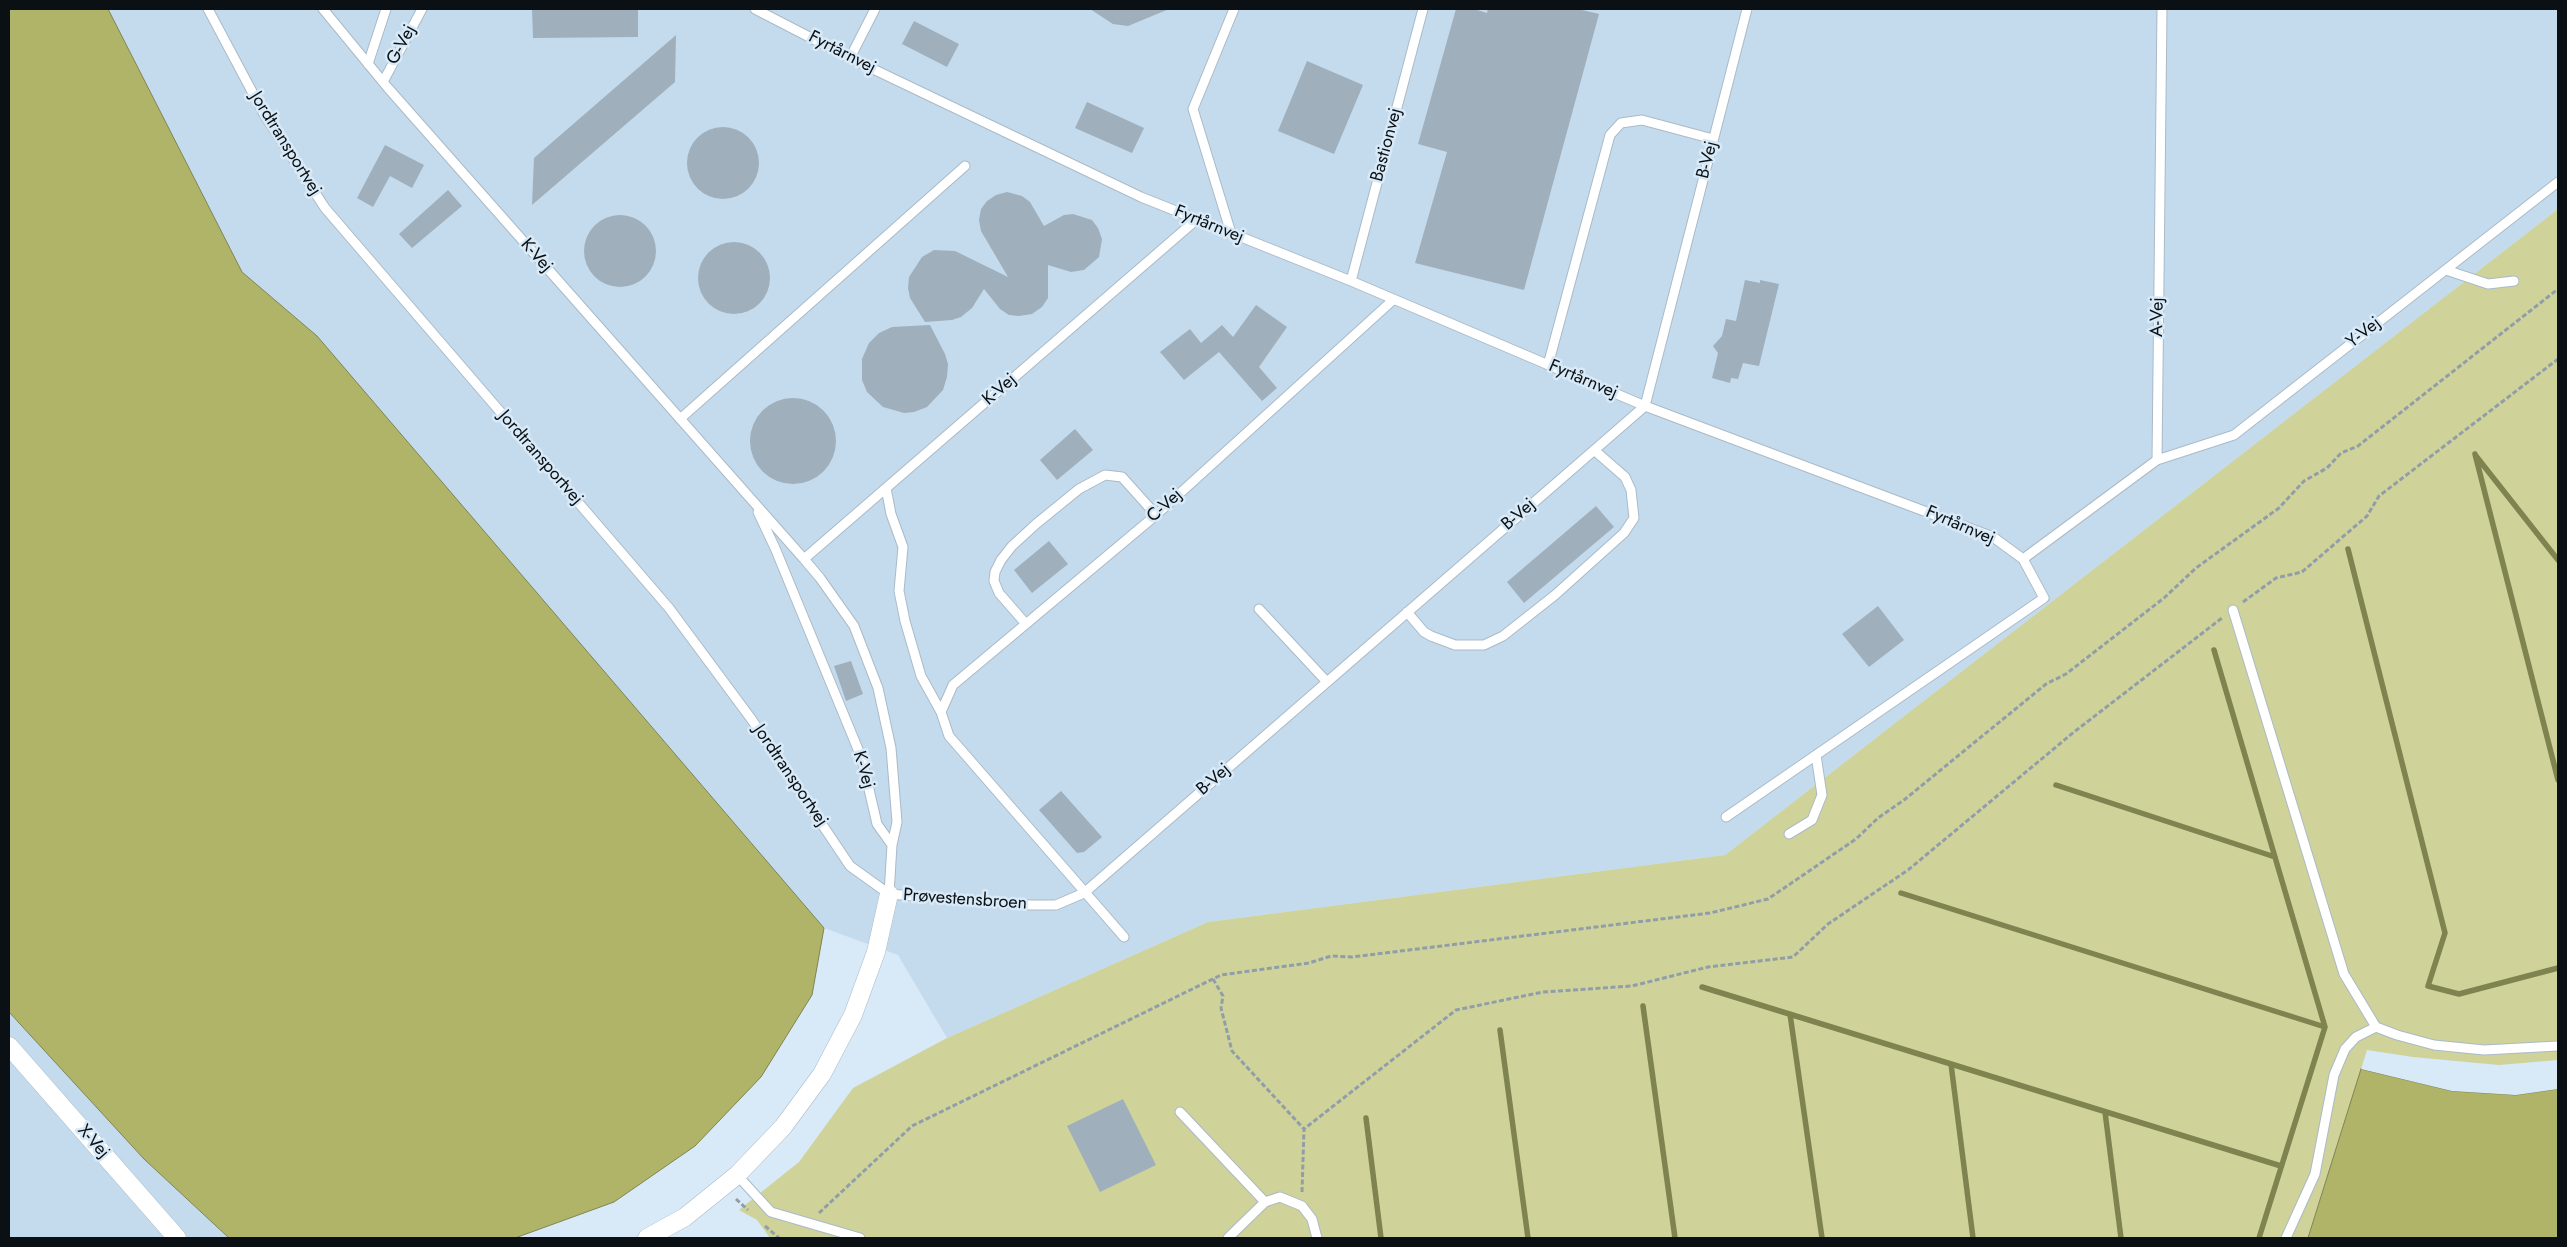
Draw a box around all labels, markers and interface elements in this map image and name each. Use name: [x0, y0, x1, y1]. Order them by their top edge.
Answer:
street label: G-Vej: [383, 21, 421, 69]
street label: Fyrtårnvej: [805, 27, 879, 79]
street label: Jordtransportvej: [244, 88, 326, 200]
street label: Bastionvej: [1367, 106, 1407, 184]
street label: B-Vej: [1693, 139, 1723, 181]
street label: Fyrtårnvej: [1171, 201, 1247, 249]
street label: K-Vej: [515, 235, 557, 277]
street label: A-Vej: [2147, 297, 2169, 337]
street label: Y-Vej: [2342, 313, 2386, 353]
street label: Fyrtårnvej: [1545, 356, 1621, 404]
street label: K-Vej: [979, 369, 1021, 411]
street label: Jordtransportvej: [493, 406, 587, 510]
street label: C-Vej: [1143, 484, 1187, 528]
street label: B-Vej: [1498, 494, 1540, 536]
street label: Fyrtårnvej: [1922, 502, 1998, 550]
street label: Jordtransportvej: [748, 721, 832, 831]
street label: K-Vej: [847, 749, 879, 791]
street label: B-Vej: [1193, 759, 1235, 801]
street label: Prøvestensbroen: [902, 885, 1028, 915]
street label: X-Vej: [72, 1121, 114, 1163]

